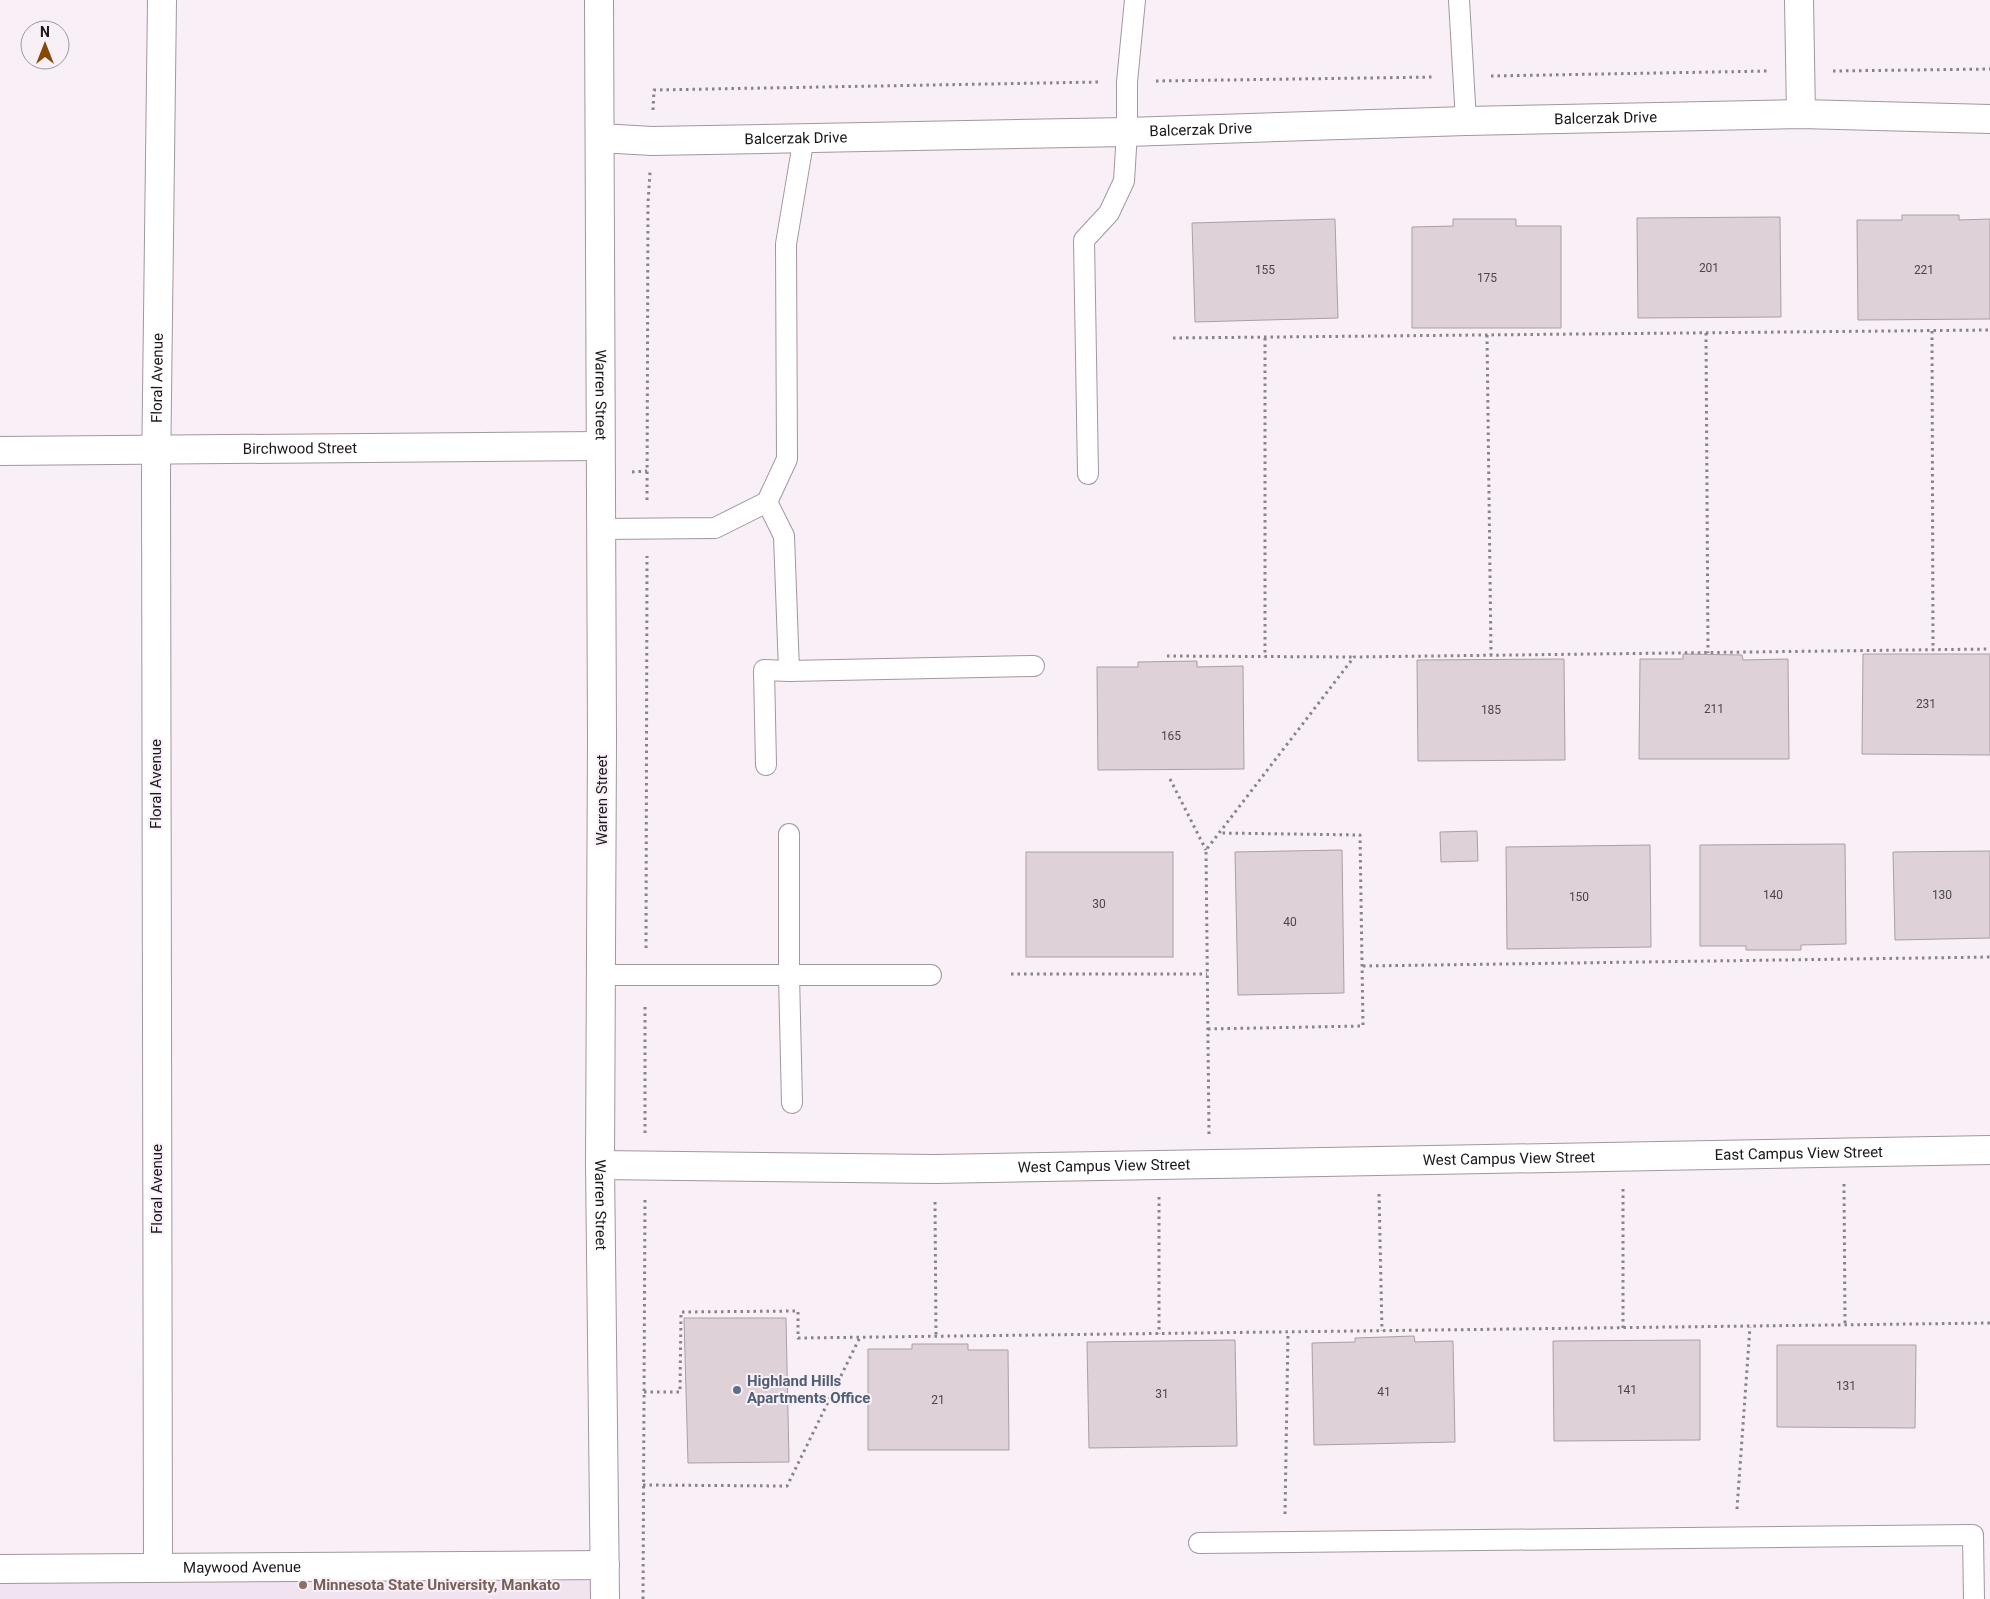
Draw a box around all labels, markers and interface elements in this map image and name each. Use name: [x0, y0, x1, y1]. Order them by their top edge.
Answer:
north arrow: [20, 20, 70, 70]
text: N: [40, 24, 50, 40]
street label: Balcerzak Drive: [1554, 108, 1657, 128]
street label: Balcerzak Drive: [1149, 119, 1252, 140]
street label: Balcerzak Drive: [744, 128, 847, 148]
house number: 201: [1699, 261, 1719, 275]
house number: 155: [1255, 263, 1275, 277]
house number: 221: [1914, 263, 1934, 277]
house number: 175: [1477, 271, 1497, 285]
street label: Floral Avenue: [148, 333, 167, 423]
street label: Warren Street: [591, 349, 610, 441]
street label: Birchwood Street: [243, 439, 357, 458]
house number: 231: [1916, 697, 1936, 711]
house number: 211: [1704, 702, 1724, 716]
house number: 185: [1481, 703, 1501, 717]
house number: 165: [1161, 729, 1181, 743]
street label: Floral Avenue: [147, 739, 165, 829]
street label: Warren Street: [593, 755, 611, 845]
house number: 140: [1763, 888, 1783, 902]
house number: 130: [1932, 888, 1952, 902]
house number: 150: [1569, 890, 1589, 904]
house number: 30: [1092, 897, 1106, 911]
house number: 40: [1283, 915, 1297, 929]
street label: East Campus View Street: [1715, 1143, 1883, 1164]
street label: Floral Avenue: [148, 1144, 166, 1234]
street label: West Campus View Street: [1422, 1148, 1595, 1169]
street label: West Campus View Street: [1017, 1155, 1190, 1177]
street label: Warren Street: [591, 1159, 610, 1251]
place label: Highland Hills Apartments Office: [747, 1372, 870, 1407]
house number: 131: [1836, 1379, 1856, 1393]
house number: 141: [1617, 1383, 1637, 1397]
marker: Highland Hills Apartments Office: [731, 1384, 743, 1396]
house number: 41: [1377, 1385, 1391, 1399]
house number: 31: [1155, 1387, 1169, 1401]
house number: 21: [931, 1393, 945, 1407]
street label: Maywood Avenue: [183, 1558, 301, 1577]
place label: Minnesota State University, Mankato: [313, 1576, 560, 1594]
marker: Minnesota State University, Mankato: [297, 1579, 309, 1591]

